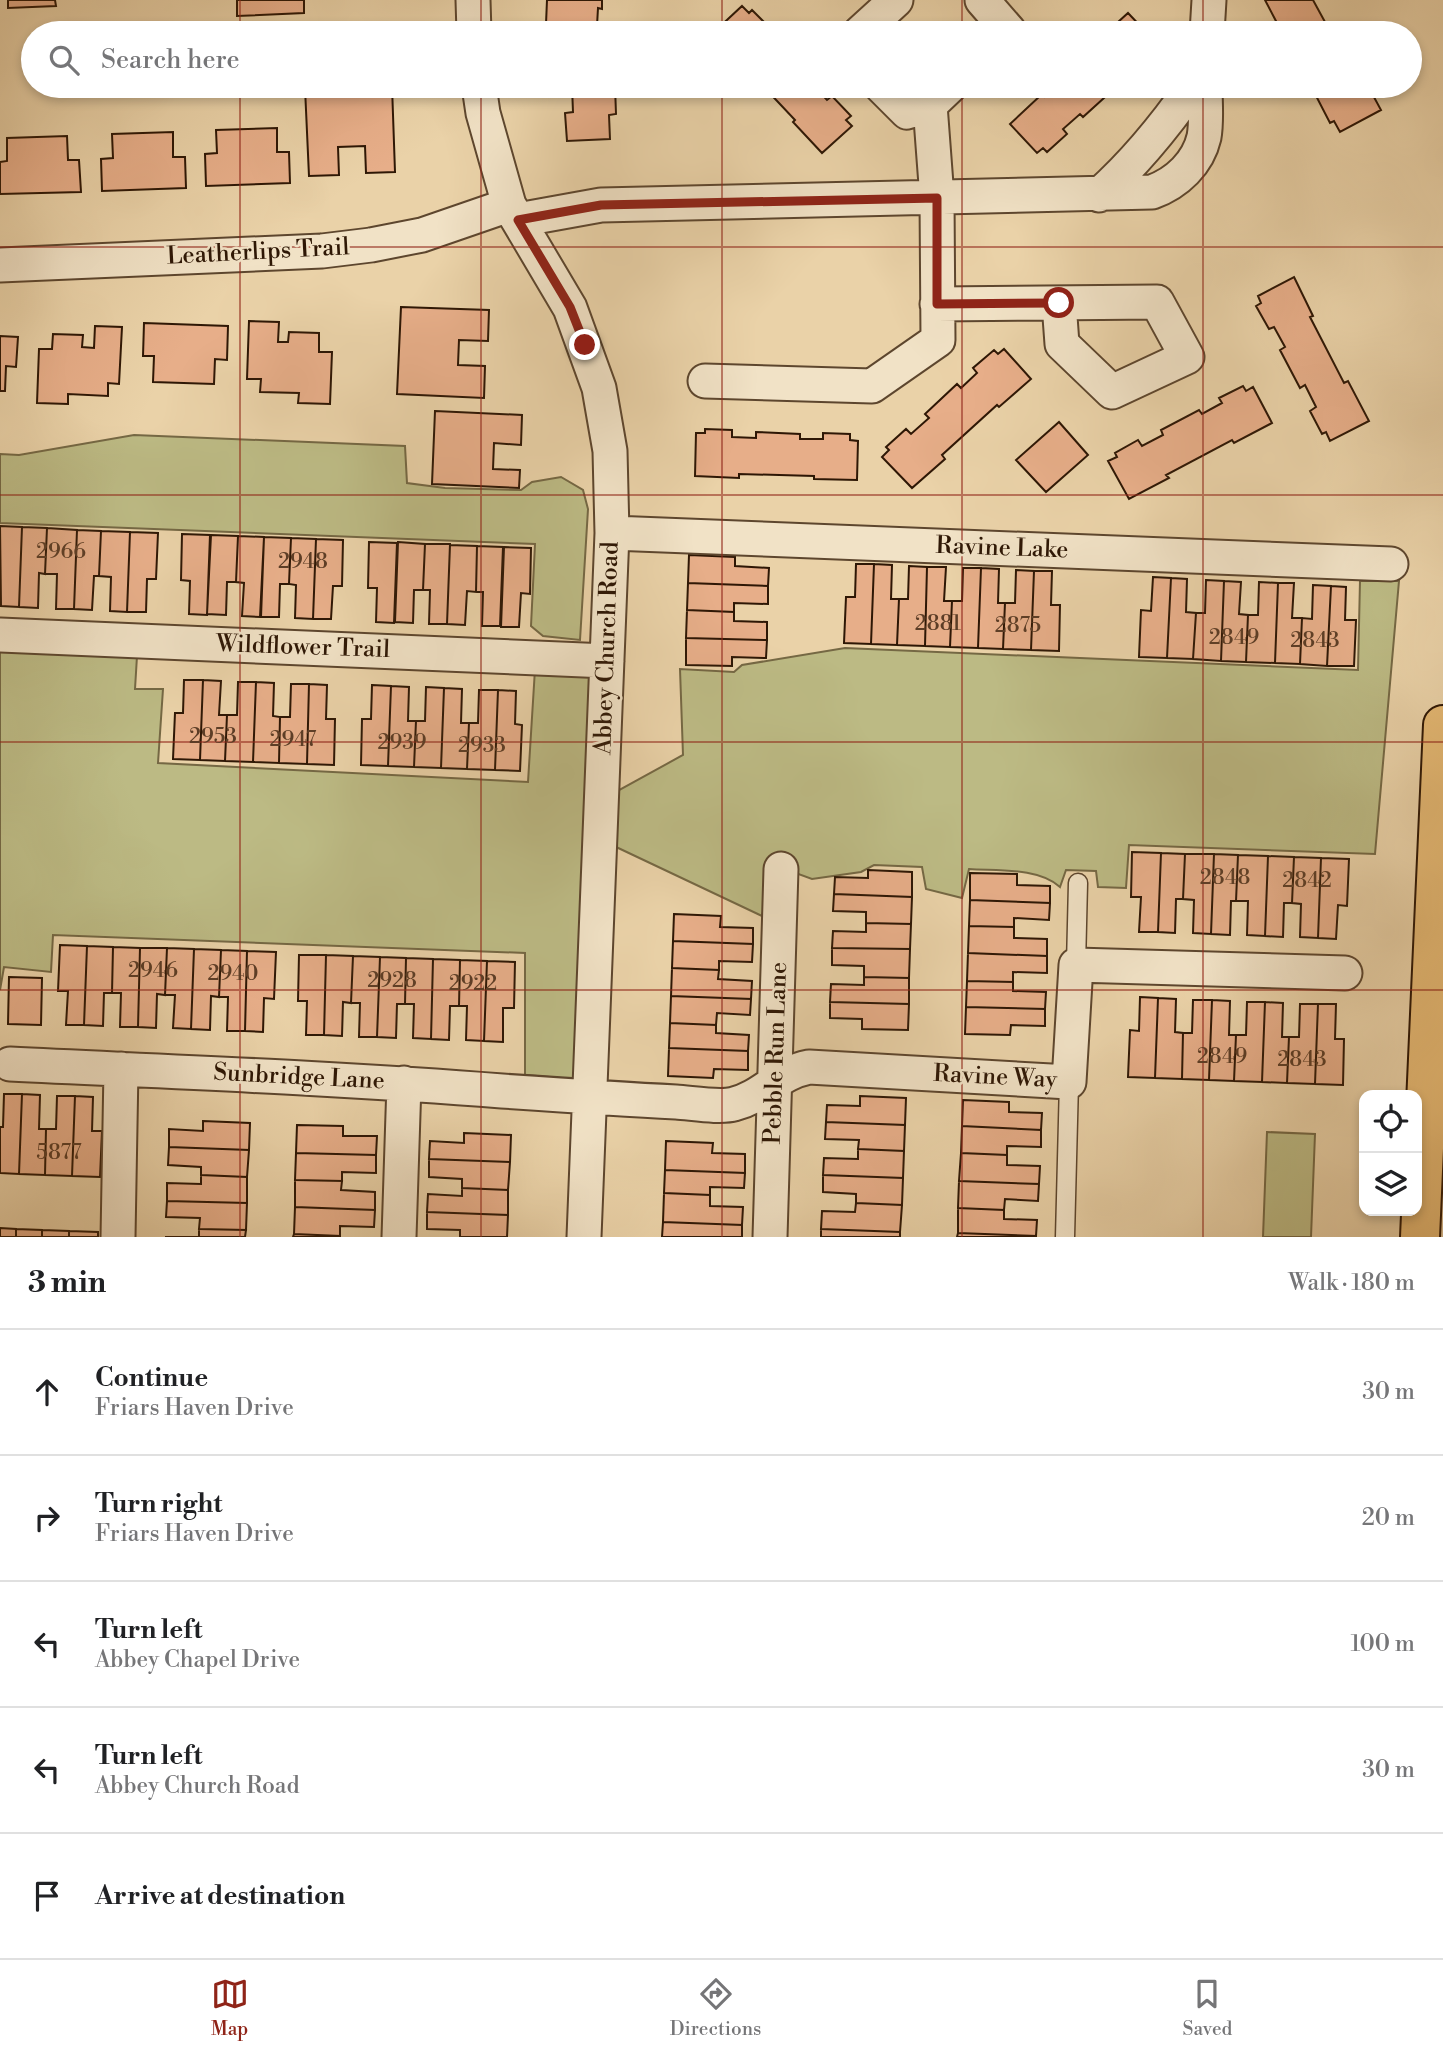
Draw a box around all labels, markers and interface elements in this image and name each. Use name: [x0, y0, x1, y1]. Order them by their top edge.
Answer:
search box: [21, 21, 1422, 98]
icon: search: [45, 41, 83, 79]
text: Search here: [101, 44, 240, 76]
street label: Leatherlips Trail: [166, 232, 350, 272]
route start: [1043, 287, 1074, 318]
route end: [569, 329, 600, 360]
street label: Ravine Lake: [935, 531, 1069, 565]
house number: 2966: [36, 539, 86, 565]
street label: Abbey Church Road: [588, 540, 626, 756]
house number: 2948: [278, 549, 328, 575]
house number: 2881: [915, 611, 961, 637]
house number: 2875: [995, 613, 1041, 639]
house number: 2849: [1209, 625, 1259, 651]
house number: 2843: [1290, 628, 1340, 654]
street label: Wildflower Trail: [214, 629, 391, 665]
house number: 2953: [189, 724, 237, 750]
house number: 2947: [270, 727, 317, 753]
house number: 2939: [377, 730, 427, 756]
house number: 2933: [458, 733, 506, 759]
house number: 2848: [1200, 865, 1250, 891]
house number: 2842: [1282, 868, 1332, 894]
house number: 2946: [128, 958, 178, 984]
house number: 2940: [207, 961, 259, 987]
street label: Pebble Run Lane: [758, 961, 794, 1145]
house number: 2928: [367, 968, 417, 994]
house number: 2922: [449, 971, 497, 997]
house number: 2849: [1197, 1044, 1247, 1070]
house number: 2843: [1277, 1047, 1327, 1073]
street label: Sunbridge Lane: [213, 1058, 385, 1096]
street label: Ravine Way: [932, 1059, 1058, 1095]
map controls: [1359, 1090, 1422, 1216]
button: locate: [1359, 1090, 1422, 1153]
house number: 5877: [36, 1140, 82, 1166]
button: layers: [1359, 1153, 1422, 1216]
text: 3 min: [28, 1264, 106, 1302]
text: Walk · 180 m: [1288, 1269, 1415, 1297]
text: Continue: [95, 1362, 208, 1394]
icon: ahead: [28, 1373, 66, 1411]
text: 30 m: [1362, 1378, 1415, 1406]
text: Friars Haven Drive: [95, 1394, 294, 1422]
text: Turn right: [95, 1488, 223, 1520]
icon: right: [28, 1499, 66, 1537]
text: 20 m: [1362, 1504, 1415, 1532]
text: Friars Haven Drive: [95, 1520, 294, 1548]
text: Turn left: [95, 1614, 203, 1646]
icon: left: [28, 1625, 66, 1663]
text: 100 m: [1350, 1630, 1415, 1658]
text: Abbey Chapel Drive: [95, 1646, 300, 1674]
text: Turn left: [95, 1740, 203, 1772]
icon: left: [28, 1751, 66, 1789]
text: 30 m: [1362, 1756, 1415, 1784]
text: Abbey Church Road: [95, 1772, 300, 1800]
icon: arrive: [28, 1877, 66, 1915]
text: Arrive at destination: [95, 1880, 345, 1912]
tab: Map: [211, 1975, 249, 2041]
tab: Directions: [670, 1975, 761, 2041]
tab: Saved: [1183, 1975, 1232, 2041]

